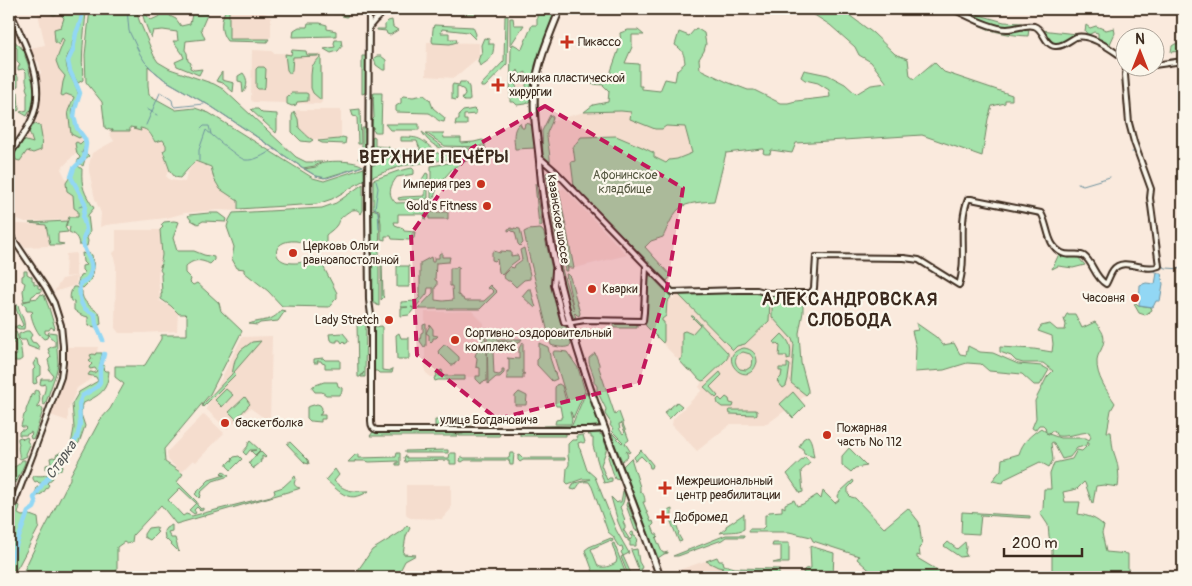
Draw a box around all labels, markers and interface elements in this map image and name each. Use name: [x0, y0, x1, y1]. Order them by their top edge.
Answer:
north arrow: [1114, 28, 1164, 78]
text: N: [1135, 31, 1145, 48]
marker: Пикассо: [560, 35, 574, 49]
place label: Пикассо: [578, 35, 622, 50]
place label: Клиника пластической хирургии: [509, 71, 625, 100]
marker: Клиника пластической хирургии: [491, 78, 505, 92]
district label: ВЕРХНИЕ ПЕЧЁРЫ: [359, 146, 509, 169]
park label: Афонинское кладбище: [593, 168, 657, 197]
street label: Казанское шоссе: [544, 173, 572, 265]
place label: Империя грез: [403, 177, 471, 192]
marker: Империя грез: [475, 178, 487, 190]
place label: Gold's Fitness: [406, 199, 478, 214]
marker: Gold's Fitness: [481, 200, 493, 212]
place label: Церковь Ольги равноапостольной: [303, 239, 399, 268]
marker: Церковь Ольги равноапостольной: [287, 247, 299, 259]
place label: Кварки: [602, 282, 638, 297]
marker: Кварки: [586, 283, 598, 295]
district label: АЛЕКСАНДРОВСКАЯ СЛОБОДА: [762, 288, 938, 332]
place label: Часовня: [1082, 291, 1125, 306]
marker: Часовня: [1129, 292, 1141, 304]
place label: Lady Stretch: [315, 313, 379, 328]
marker: Lady Stretch: [383, 314, 395, 326]
place label: Сортивно-оздоровительный комплекс: [465, 326, 612, 355]
marker: Сортивно-оздоровительный комплекс: [449, 334, 461, 346]
street label: улица Богдановича: [439, 413, 538, 428]
place label: баскетболка: [235, 416, 304, 431]
marker: баскетболка: [219, 417, 231, 429]
place label: Пожарная часть № 112: [837, 421, 902, 450]
marker: Пожарная часть № 112: [821, 429, 833, 441]
water label: Старка: [42, 437, 81, 482]
place label: Межрешиональный центр реабилитации: [676, 474, 781, 503]
marker: Межрешиональный центр реабилитации: [658, 481, 672, 495]
marker: Добромед: [656, 510, 670, 524]
place label: Добромед: [673, 510, 728, 525]
scale bar: [1004, 526, 1082, 558]
text: 200 m: [1012, 534, 1057, 553]

